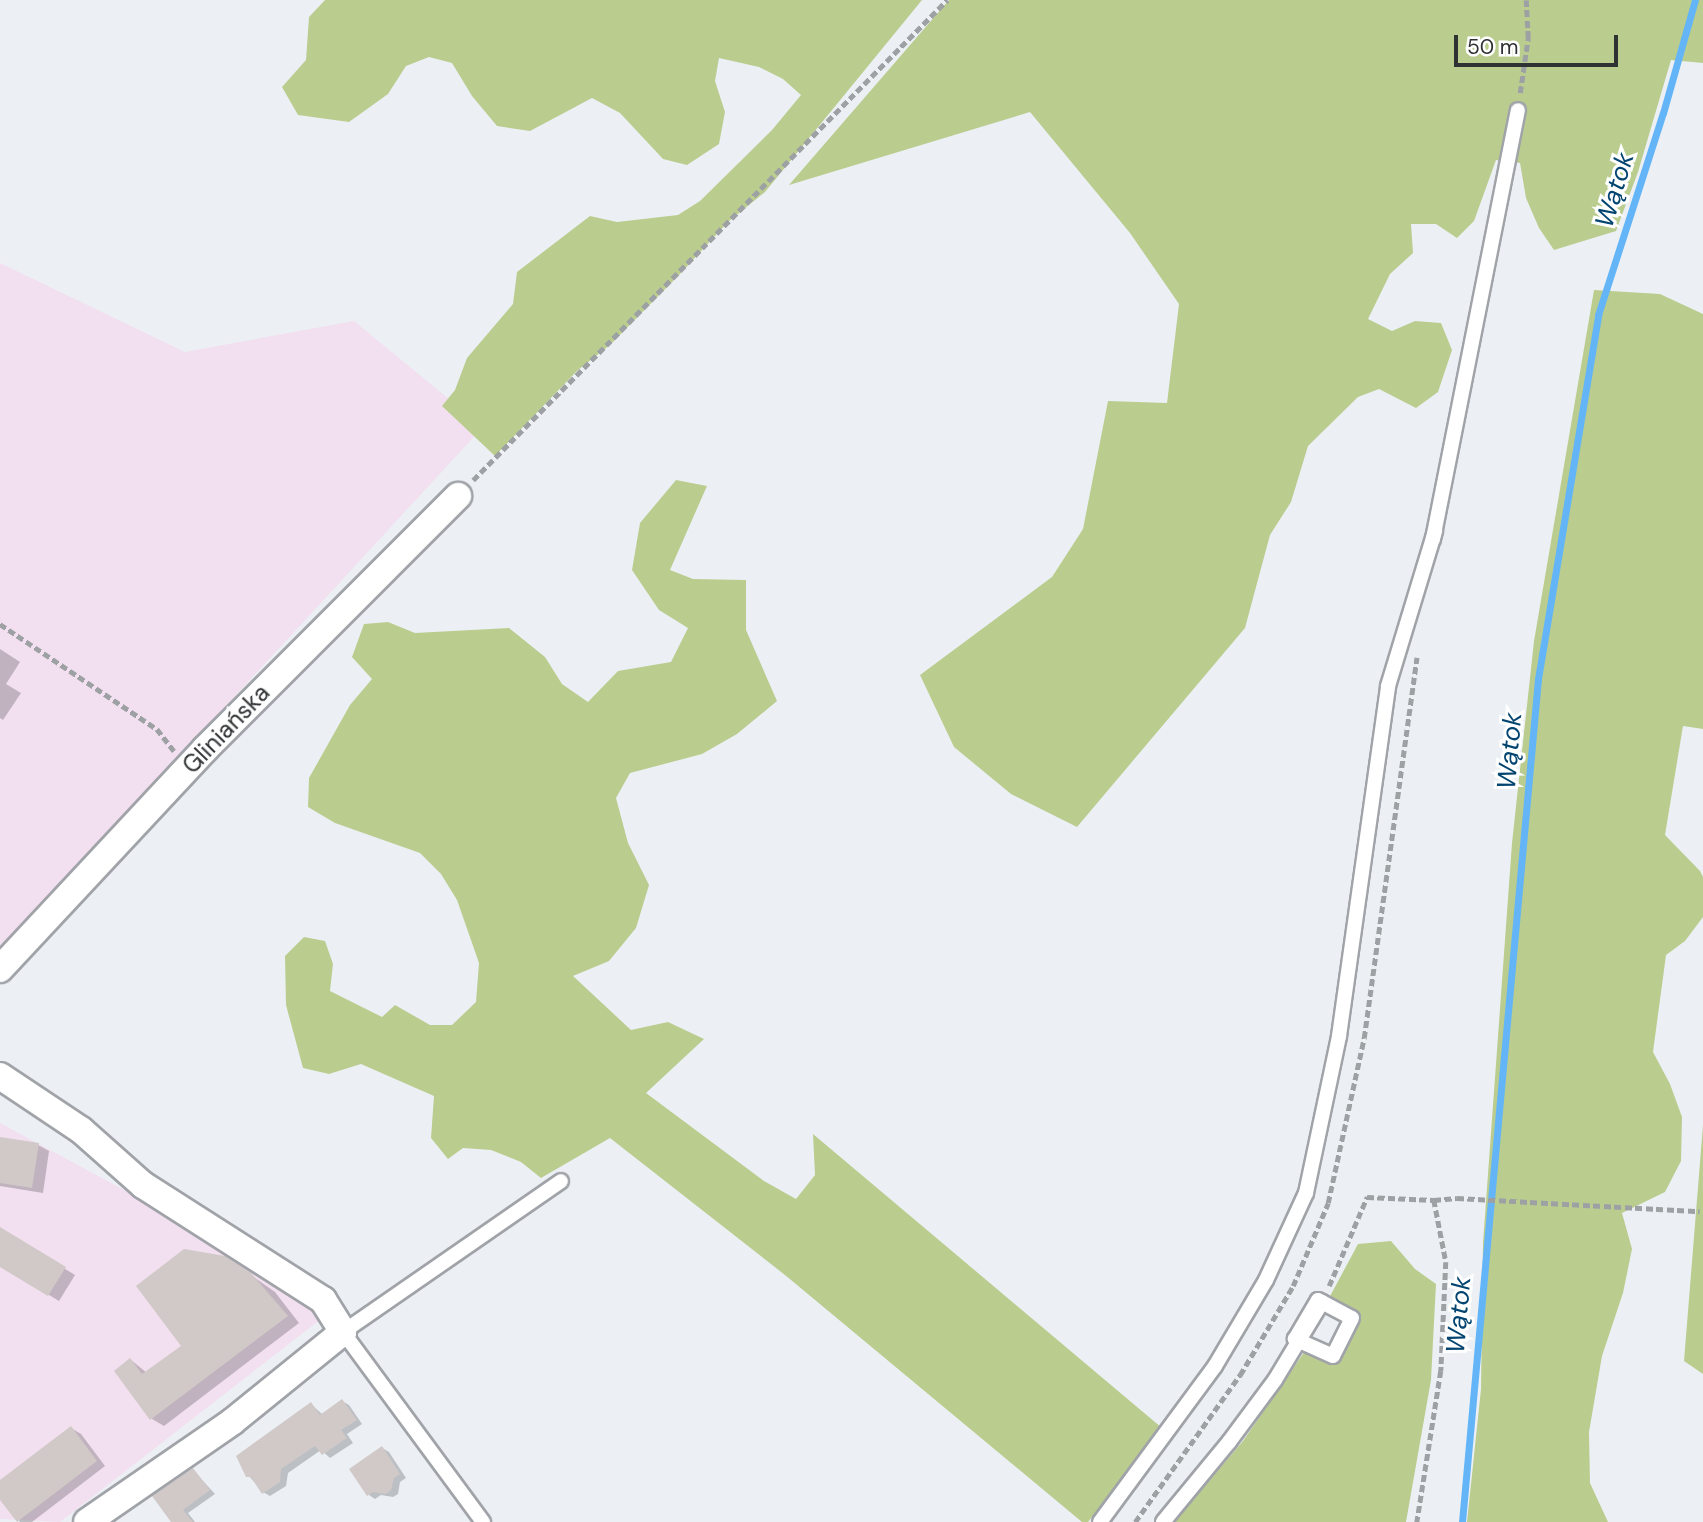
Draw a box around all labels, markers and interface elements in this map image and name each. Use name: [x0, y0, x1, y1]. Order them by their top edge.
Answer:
scale bar: [1458, 21, 1622, 65]
text: 50 m: [1467, 33, 1518, 61]
water label: Wątok: [1589, 149, 1641, 231]
street label: Gliniańska: [176, 678, 276, 780]
water label: Wątok: [1491, 711, 1529, 791]
water label: Wątok: [1440, 1275, 1478, 1355]

